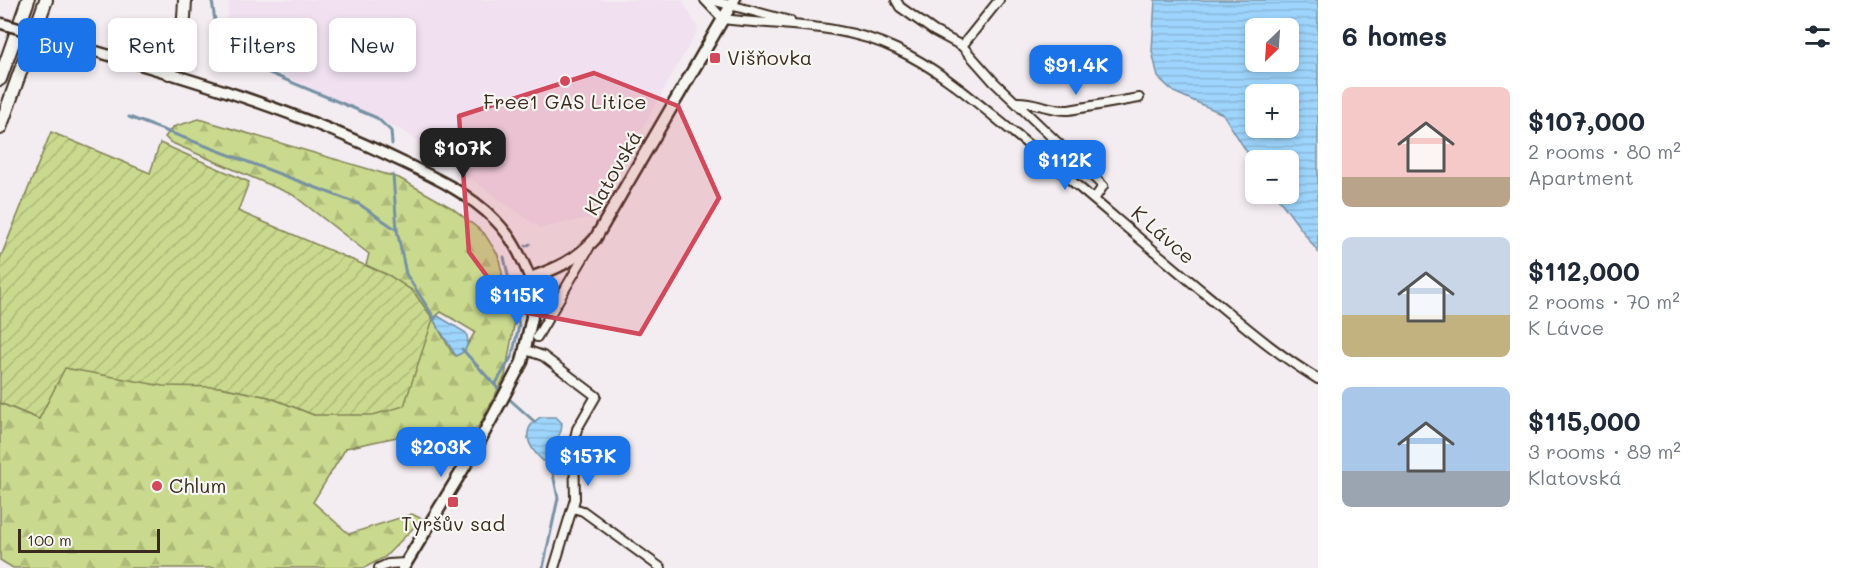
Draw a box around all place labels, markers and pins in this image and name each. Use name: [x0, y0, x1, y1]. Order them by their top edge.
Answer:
place label: Višňovka: [727, 44, 812, 70]
pin: $91.4K: [1027, 45, 1125, 96]
marker: Višňovka: [708, 51, 722, 65]
marker: Free1 GAS Litice: [558, 74, 572, 88]
place label: Free1 GAS Litice: [483, 88, 647, 114]
pin: $107K: [421, 128, 505, 179]
pin: $112K: [1023, 140, 1107, 191]
pin: $115K: [475, 275, 559, 326]
pin: $203K: [399, 427, 483, 478]
pin: $157K: [546, 436, 630, 487]
place label: Chlum: [169, 472, 226, 498]
marker: Chlum: [150, 479, 164, 493]
marker: Tyršův sad: [446, 495, 460, 509]
place label: Tyršův sad: [401, 510, 505, 536]

